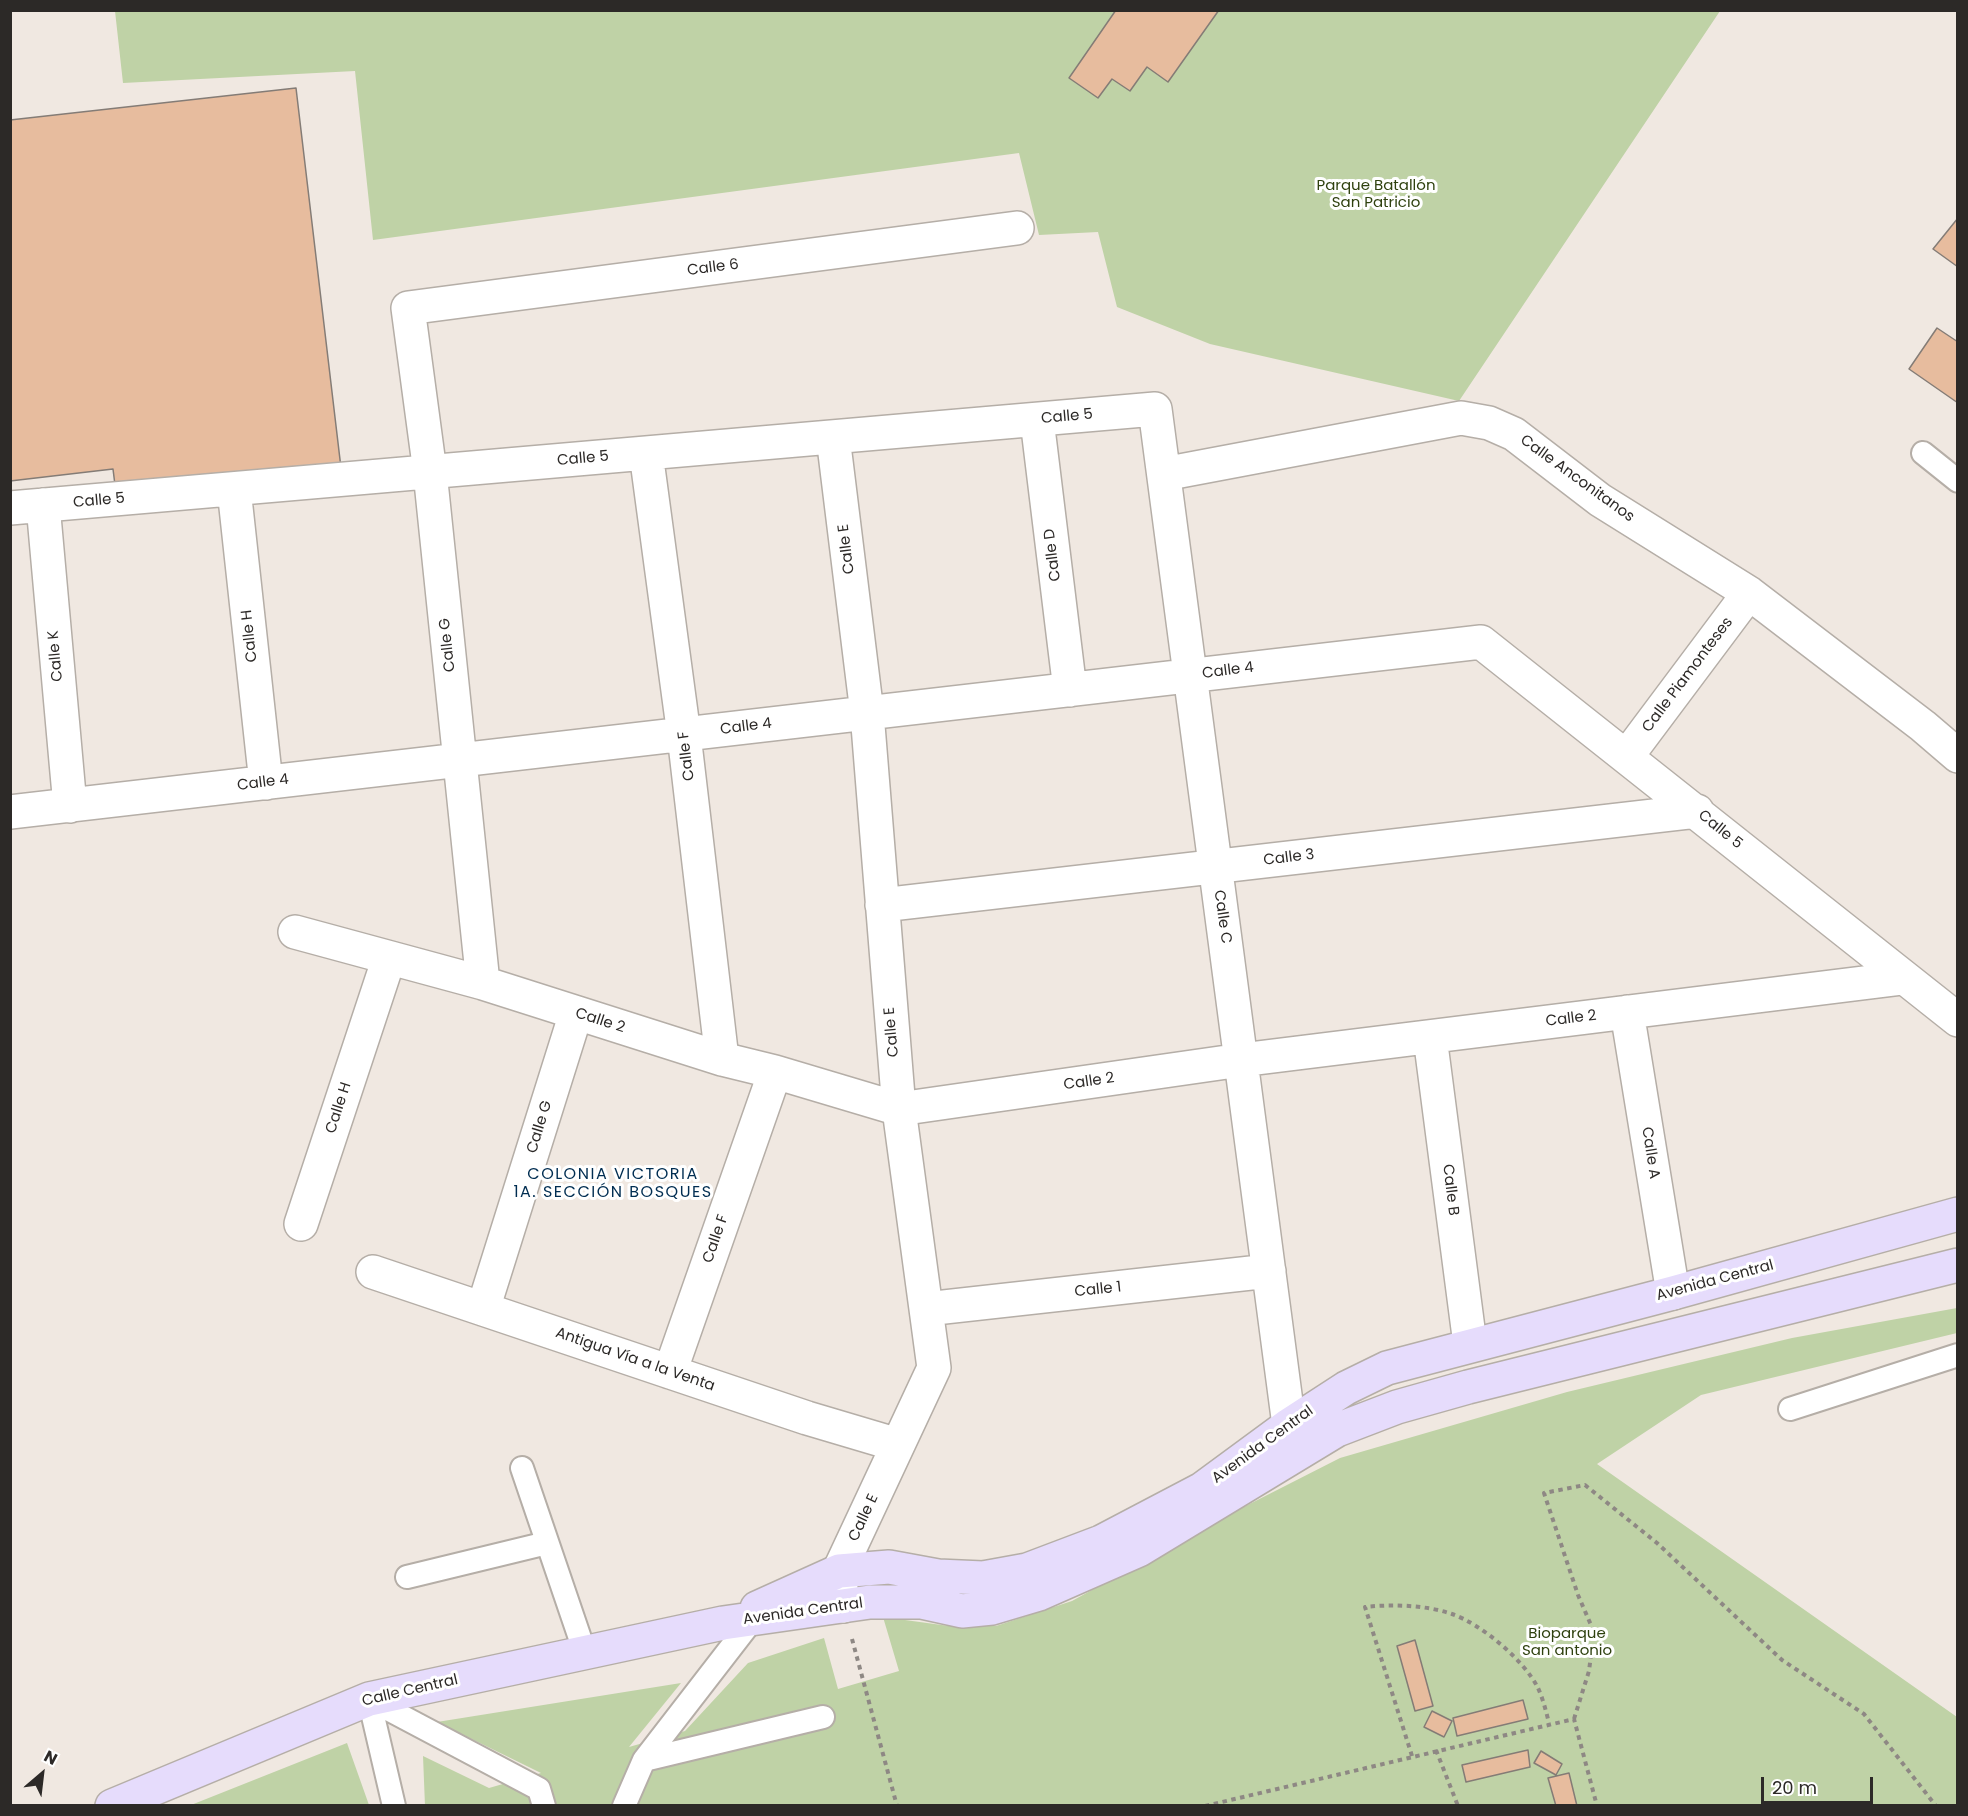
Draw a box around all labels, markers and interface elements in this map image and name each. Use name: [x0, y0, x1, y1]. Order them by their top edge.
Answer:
park label: Parque Batallón San Patricio: [1317, 177, 1435, 212]
street label: Calle 6: [686, 256, 740, 280]
street label: Calle 5: [1040, 406, 1094, 428]
street label: Calle Anconitanos: [1516, 432, 1638, 526]
street label: Calle 5: [556, 448, 610, 470]
street label: Calle 5: [72, 490, 126, 512]
street label: Calle E: [835, 523, 859, 575]
street label: Calle D: [1041, 528, 1065, 582]
street label: Calle H: [238, 609, 262, 663]
street label: Calle Piamonteses: [1639, 614, 1737, 736]
street label: Calle G: [436, 617, 460, 673]
street label: Calle K: [45, 630, 67, 682]
street label: Calle 4: [1201, 659, 1255, 683]
street label: Calle 4: [719, 715, 773, 739]
street label: Calle F: [675, 730, 699, 782]
street label: Calle 4: [236, 771, 290, 795]
street label: Calle 5: [1694, 807, 1746, 853]
street label: Calle 3: [1262, 846, 1316, 870]
street label: Calle C: [1209, 889, 1235, 945]
street label: Calle 2: [573, 1005, 627, 1037]
street label: Calle E: [881, 1006, 903, 1058]
street label: Calle 2: [1545, 1007, 1597, 1031]
street label: Calle 2: [1062, 1070, 1116, 1094]
street label: Calle H: [322, 1080, 356, 1136]
street label: Calle G: [523, 1099, 557, 1155]
street label: Calle A: [1637, 1126, 1663, 1180]
street label: Calle B: [1438, 1163, 1462, 1217]
district label: COLONIA VICTORIA 1A. SECCIÓN BOSQUES: [513, 1165, 713, 1203]
street label: Calle F: [699, 1212, 733, 1266]
street label: Avenida Central: [1654, 1257, 1776, 1305]
street label: Calle 1: [1074, 1279, 1122, 1301]
street label: Antigua Vía a la Venta: [553, 1324, 717, 1396]
street label: Avenida Central: [1209, 1402, 1317, 1488]
street label: Calle E: [845, 1491, 883, 1545]
street label: Avenida Central: [742, 1595, 864, 1629]
park label: Bioparque San antonio: [1522, 1625, 1612, 1660]
street label: Calle Central: [360, 1671, 460, 1711]
north arrow: [12, 1744, 72, 1804]
text: N: [40, 1745, 61, 1771]
scale bar: [1764, 1765, 1876, 1803]
text: 20 m: [1772, 1775, 1817, 1800]

